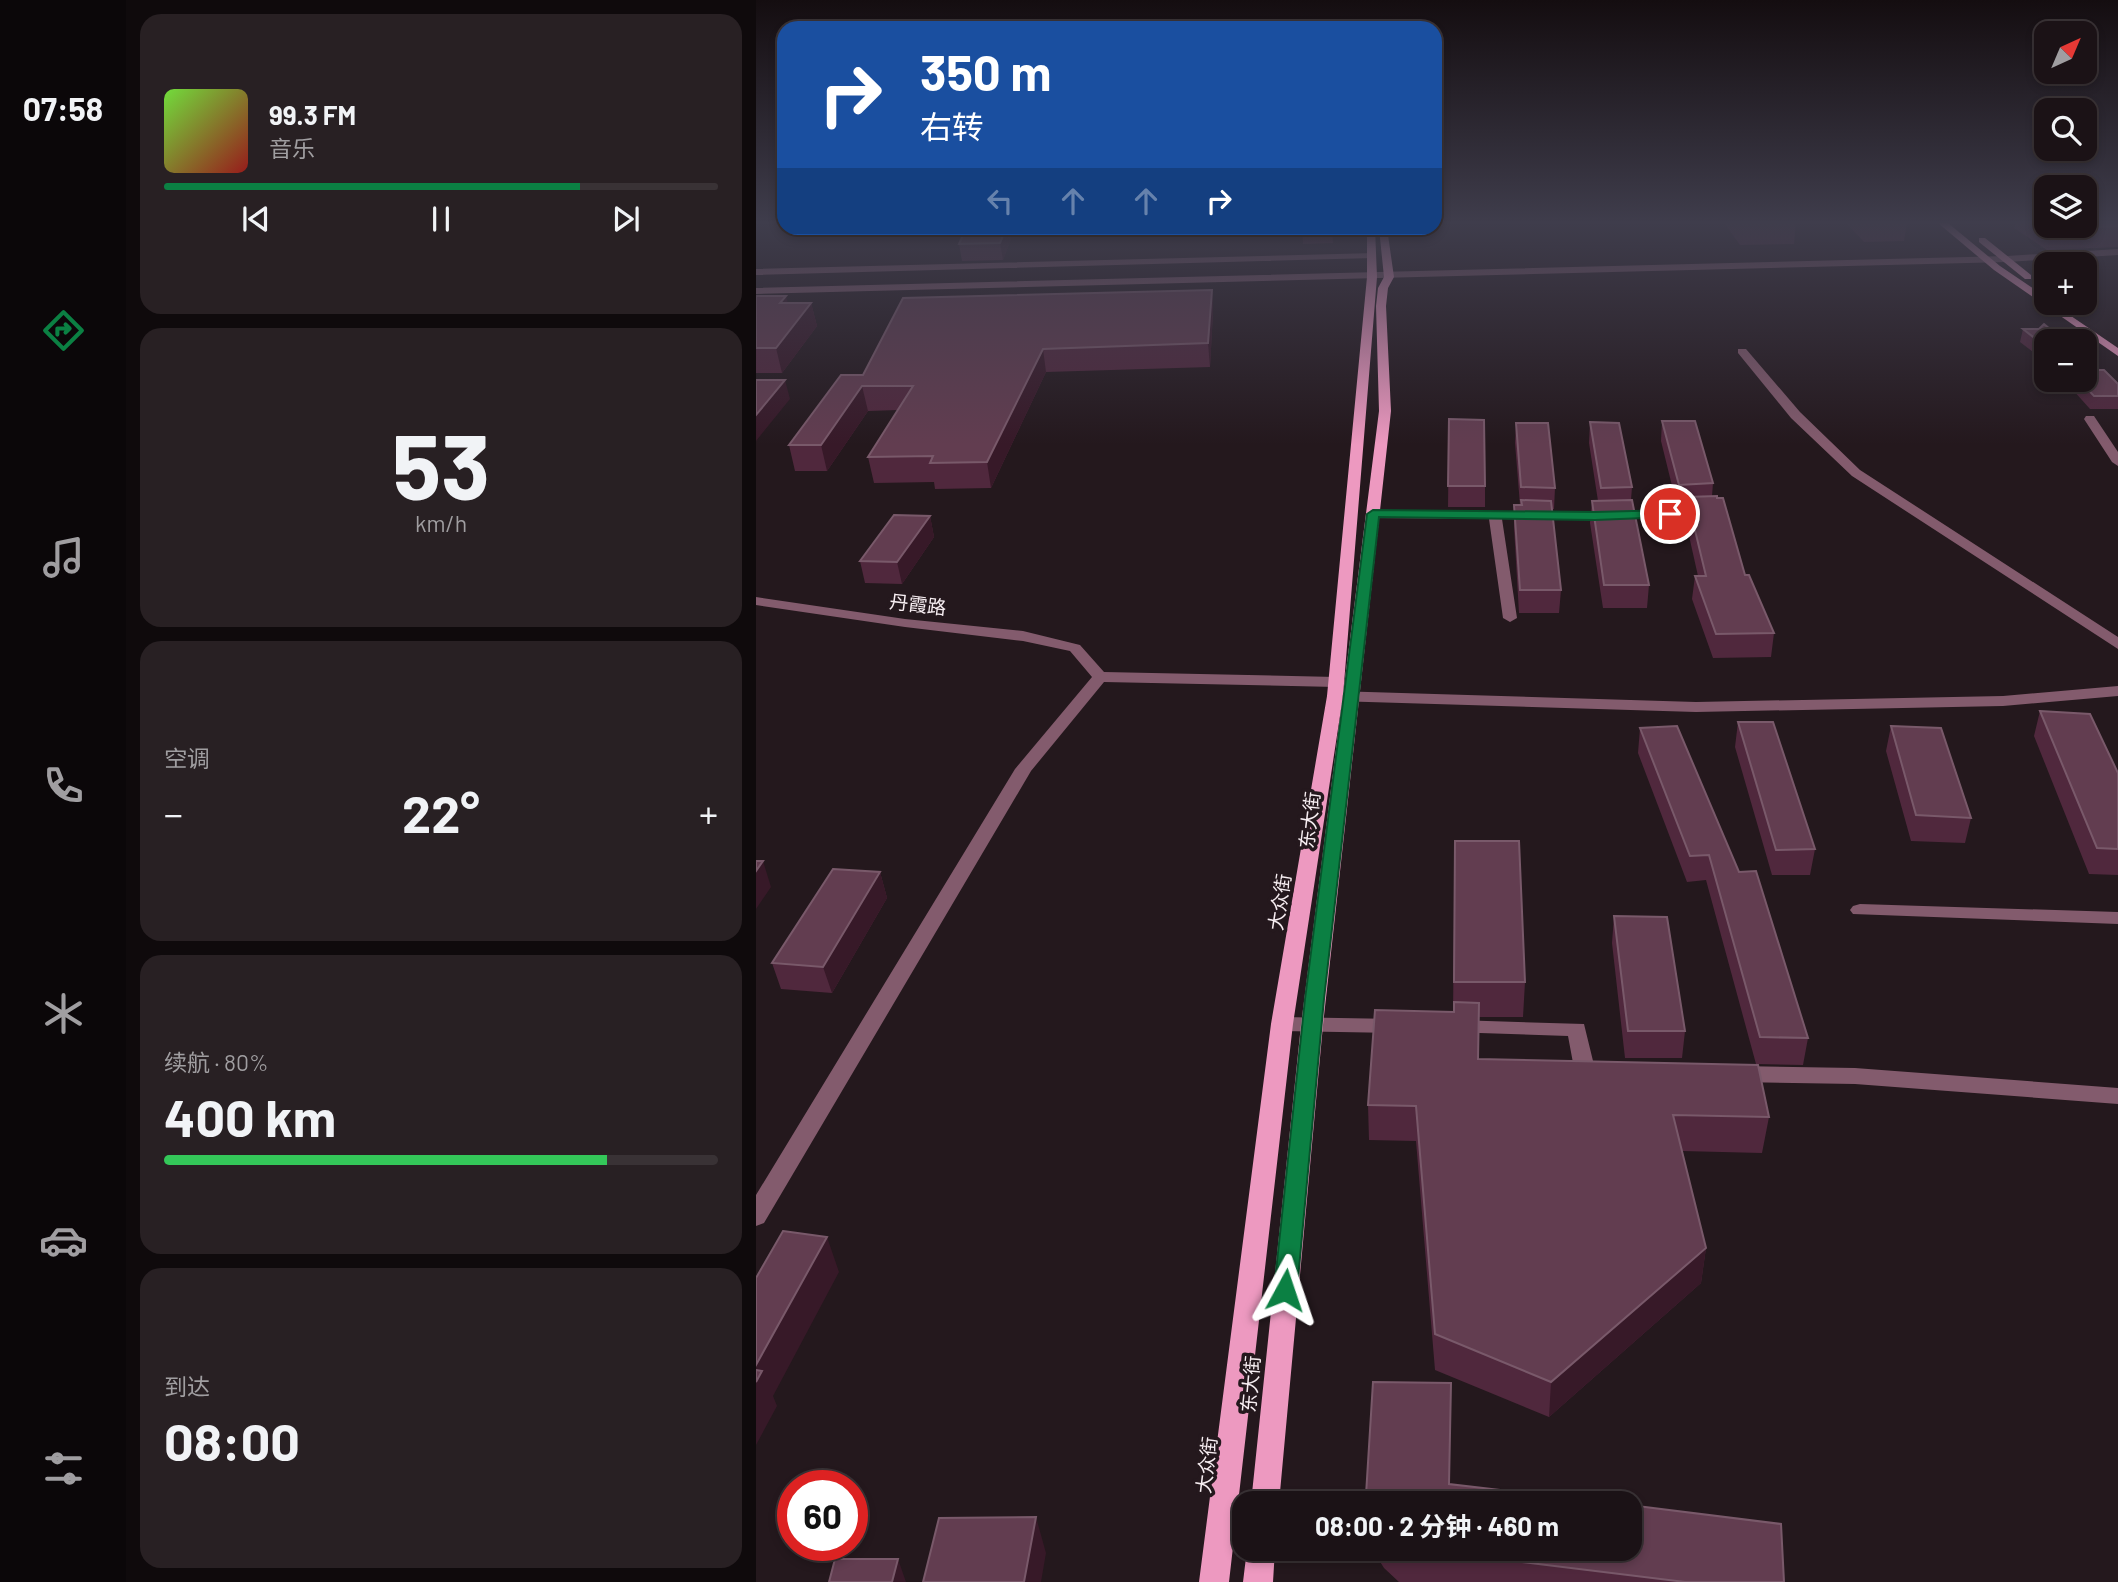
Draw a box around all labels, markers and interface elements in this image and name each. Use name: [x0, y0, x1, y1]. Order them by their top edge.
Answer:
north arrow: [2034, 21, 2096, 84]
map controls: [2034, 21, 2097, 392]
text: 350 m: [920, 42, 1052, 101]
icon: right: [805, 49, 896, 140]
text: 07:58: [23, 89, 103, 127]
button: search: [2034, 98, 2097, 161]
text: 99.3 FM: [269, 99, 356, 130]
text: 右转: [920, 107, 984, 145]
text: 音乐: [269, 134, 315, 162]
button: layers: [2034, 175, 2097, 238]
icon: left: [981, 182, 1019, 220]
icon: ahead: [1054, 182, 1092, 220]
icon: ahead: [1127, 182, 1165, 220]
icon: right: [1200, 182, 1238, 220]
icon: previous: [237, 200, 275, 238]
icon: pause: [422, 200, 460, 238]
icon: next: [607, 200, 645, 238]
button: +: [2034, 252, 2097, 315]
icon: directions: [39, 306, 88, 355]
button: −: [2034, 329, 2097, 392]
text: 53: [392, 409, 490, 518]
pin: [1640, 484, 1700, 544]
icon: arrive: [1651, 495, 1689, 533]
text: km/h: [415, 509, 467, 537]
icon: music: [39, 533, 88, 582]
street label: 丹霞路: [888, 589, 948, 619]
text: 空调: [164, 744, 210, 772]
icon: phone: [39, 761, 88, 810]
text: 22°: [402, 781, 480, 843]
text: −: [164, 790, 183, 836]
text: +: [699, 790, 718, 836]
street label: 东大街: [1294, 790, 1324, 850]
street label: 大众街: [1263, 872, 1295, 932]
icon: climate: [39, 989, 88, 1038]
text: 续航 · 80%: [164, 1048, 269, 1076]
text: 400 km: [164, 1085, 336, 1147]
icon: car: [39, 1216, 88, 1265]
position arrow: [1248, 1253, 1322, 1327]
street label: 东大街: [1236, 1355, 1264, 1413]
text: 到达: [164, 1372, 210, 1400]
text: 08:00: [164, 1409, 300, 1471]
street label: 大众街: [1191, 1435, 1221, 1495]
icon: filters: [39, 1444, 88, 1493]
speed limit sign: 60: [777, 1470, 868, 1561]
text: 08:00 · 2 分钟 · 460 m: [1315, 1510, 1559, 1541]

